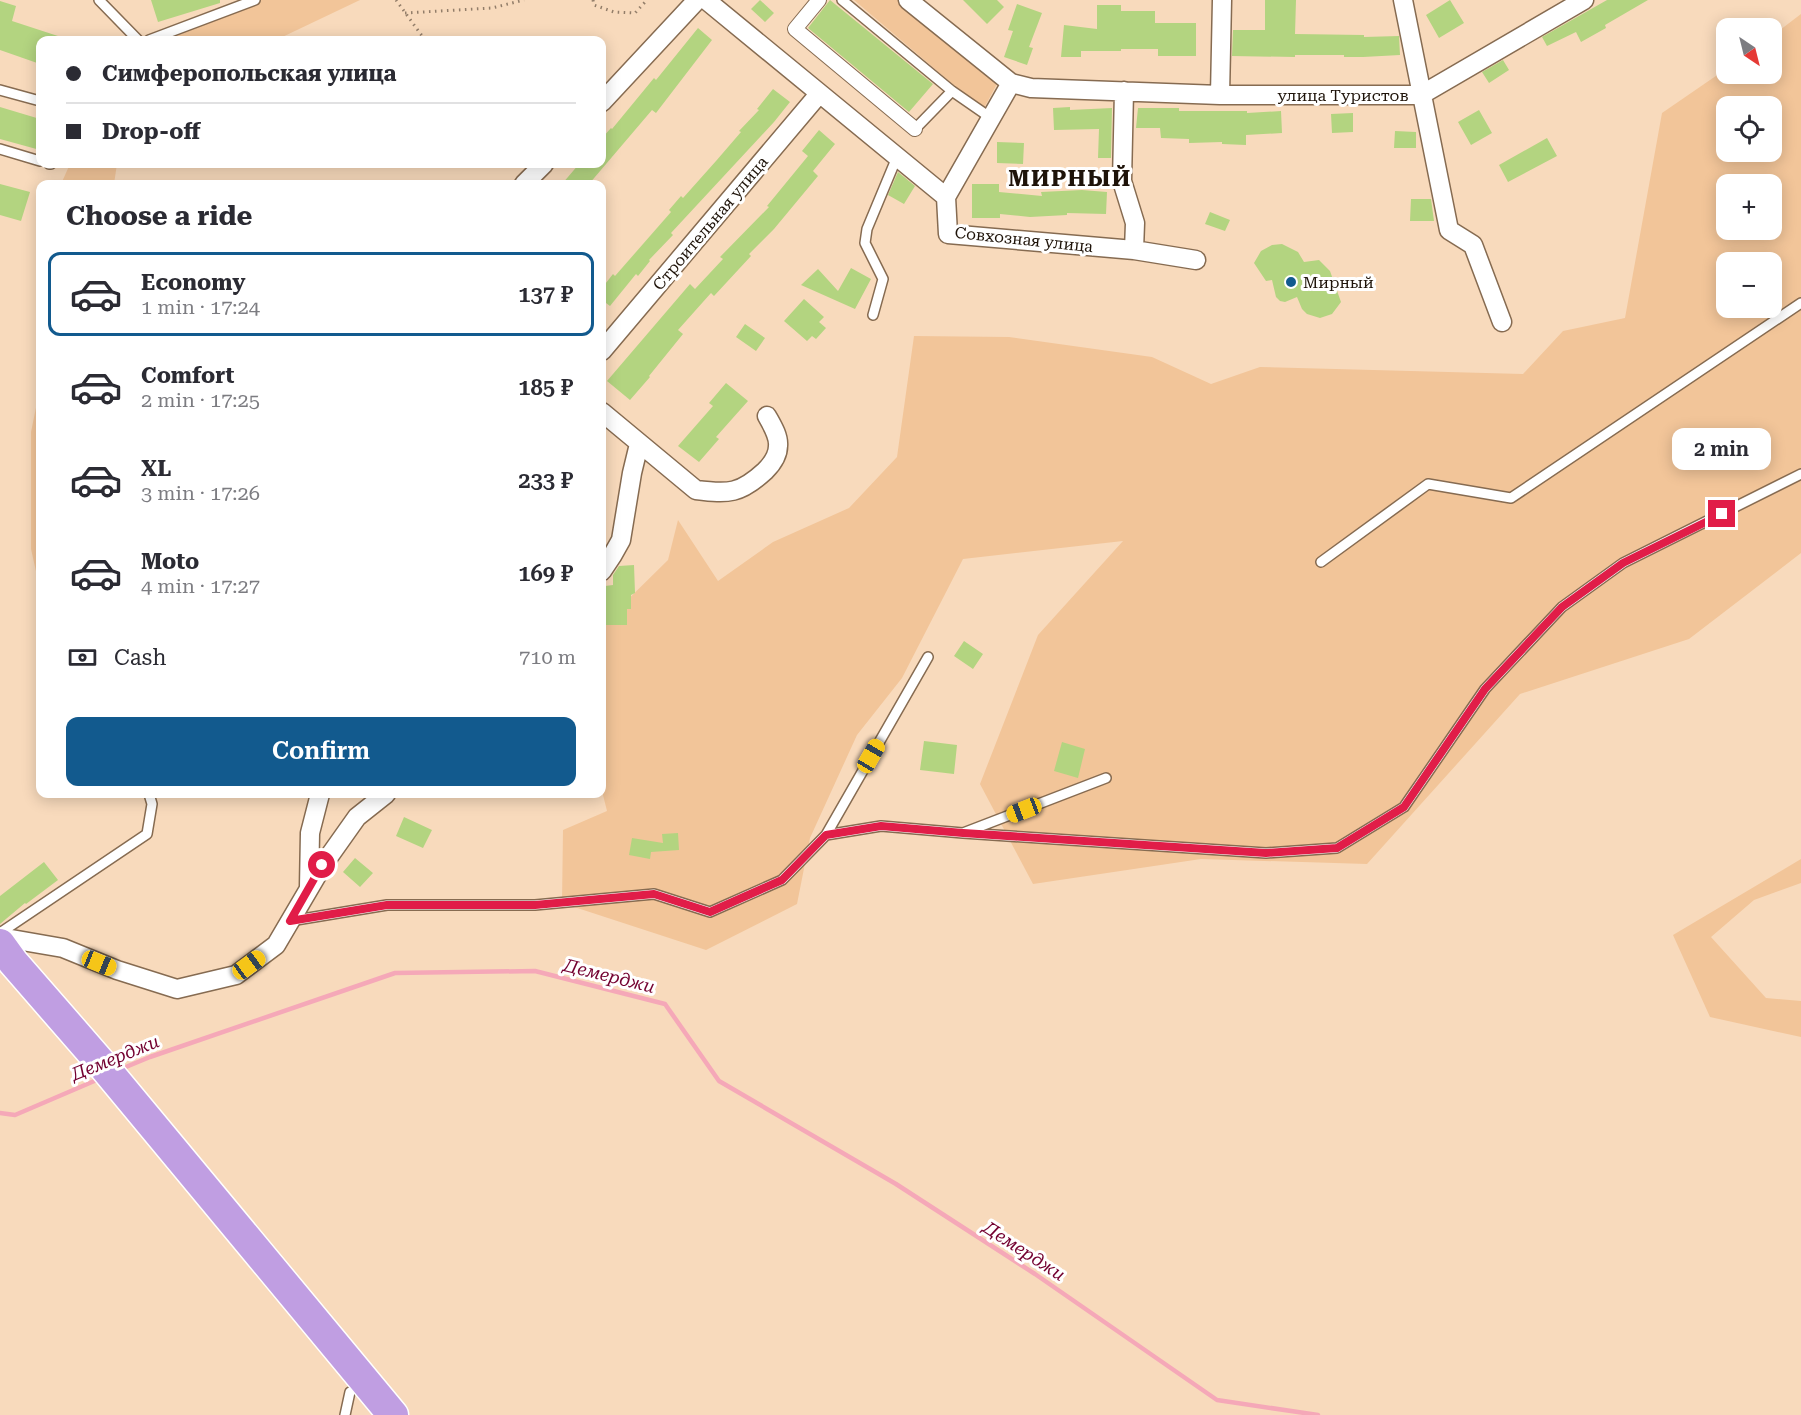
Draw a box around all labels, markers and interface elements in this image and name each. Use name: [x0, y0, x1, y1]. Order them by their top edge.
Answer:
north arrow: [1716, 18, 1782, 84]
map controls: [1716, 18, 1782, 318]
text: Симферопольская улица: [102, 61, 396, 86]
street label: улица Туристов: [1277, 86, 1409, 105]
button: locate: [1716, 96, 1782, 162]
text: Drop-off: [102, 119, 200, 144]
street label: Строительная улица: [649, 152, 772, 294]
district label: МИРНЫЙ: [1008, 165, 1132, 191]
button: +: [1716, 174, 1782, 240]
text: Choose a ride: [66, 200, 252, 232]
street label: Совхозная улица: [954, 223, 1094, 256]
button: −: [1716, 252, 1782, 318]
icon: car: [69, 267, 123, 321]
text: Economy: [141, 270, 245, 295]
place label: Мирный: [1303, 273, 1374, 292]
marker: Мирный: [1284, 275, 1298, 289]
text: 137 ₽: [518, 282, 573, 307]
text: 1 min · 17:24: [141, 295, 260, 319]
icon: car: [69, 360, 123, 414]
text: Comfort: [141, 363, 234, 388]
text: 185 ₽: [518, 375, 573, 400]
text: 2 min · 17:25: [141, 388, 260, 412]
callout: 2 min: [1672, 427, 1772, 469]
text: 2 min: [1694, 437, 1749, 461]
icon: car: [69, 453, 123, 507]
text: XL: [141, 456, 171, 481]
text: 233 ₽: [518, 468, 573, 493]
text: 3 min · 17:26: [141, 481, 260, 505]
route end: [1708, 500, 1735, 527]
icon: car: [69, 546, 123, 600]
text: Moto: [141, 549, 199, 574]
text: 169 ₽: [518, 561, 573, 586]
text: 4 min · 17:27: [141, 574, 260, 598]
icon: cash: [66, 641, 99, 674]
text: Cash: [114, 645, 166, 670]
text: 710 m: [519, 645, 576, 669]
button: Confirm: [66, 717, 576, 786]
car: [854, 736, 888, 776]
car: [1004, 795, 1044, 825]
route start: [308, 851, 335, 878]
car: [229, 947, 269, 983]
car: [79, 948, 119, 978]
water label: Демерджи: [560, 954, 657, 997]
water label: Демерджи: [67, 1030, 162, 1085]
water label: Демерджи: [979, 1216, 1069, 1285]

